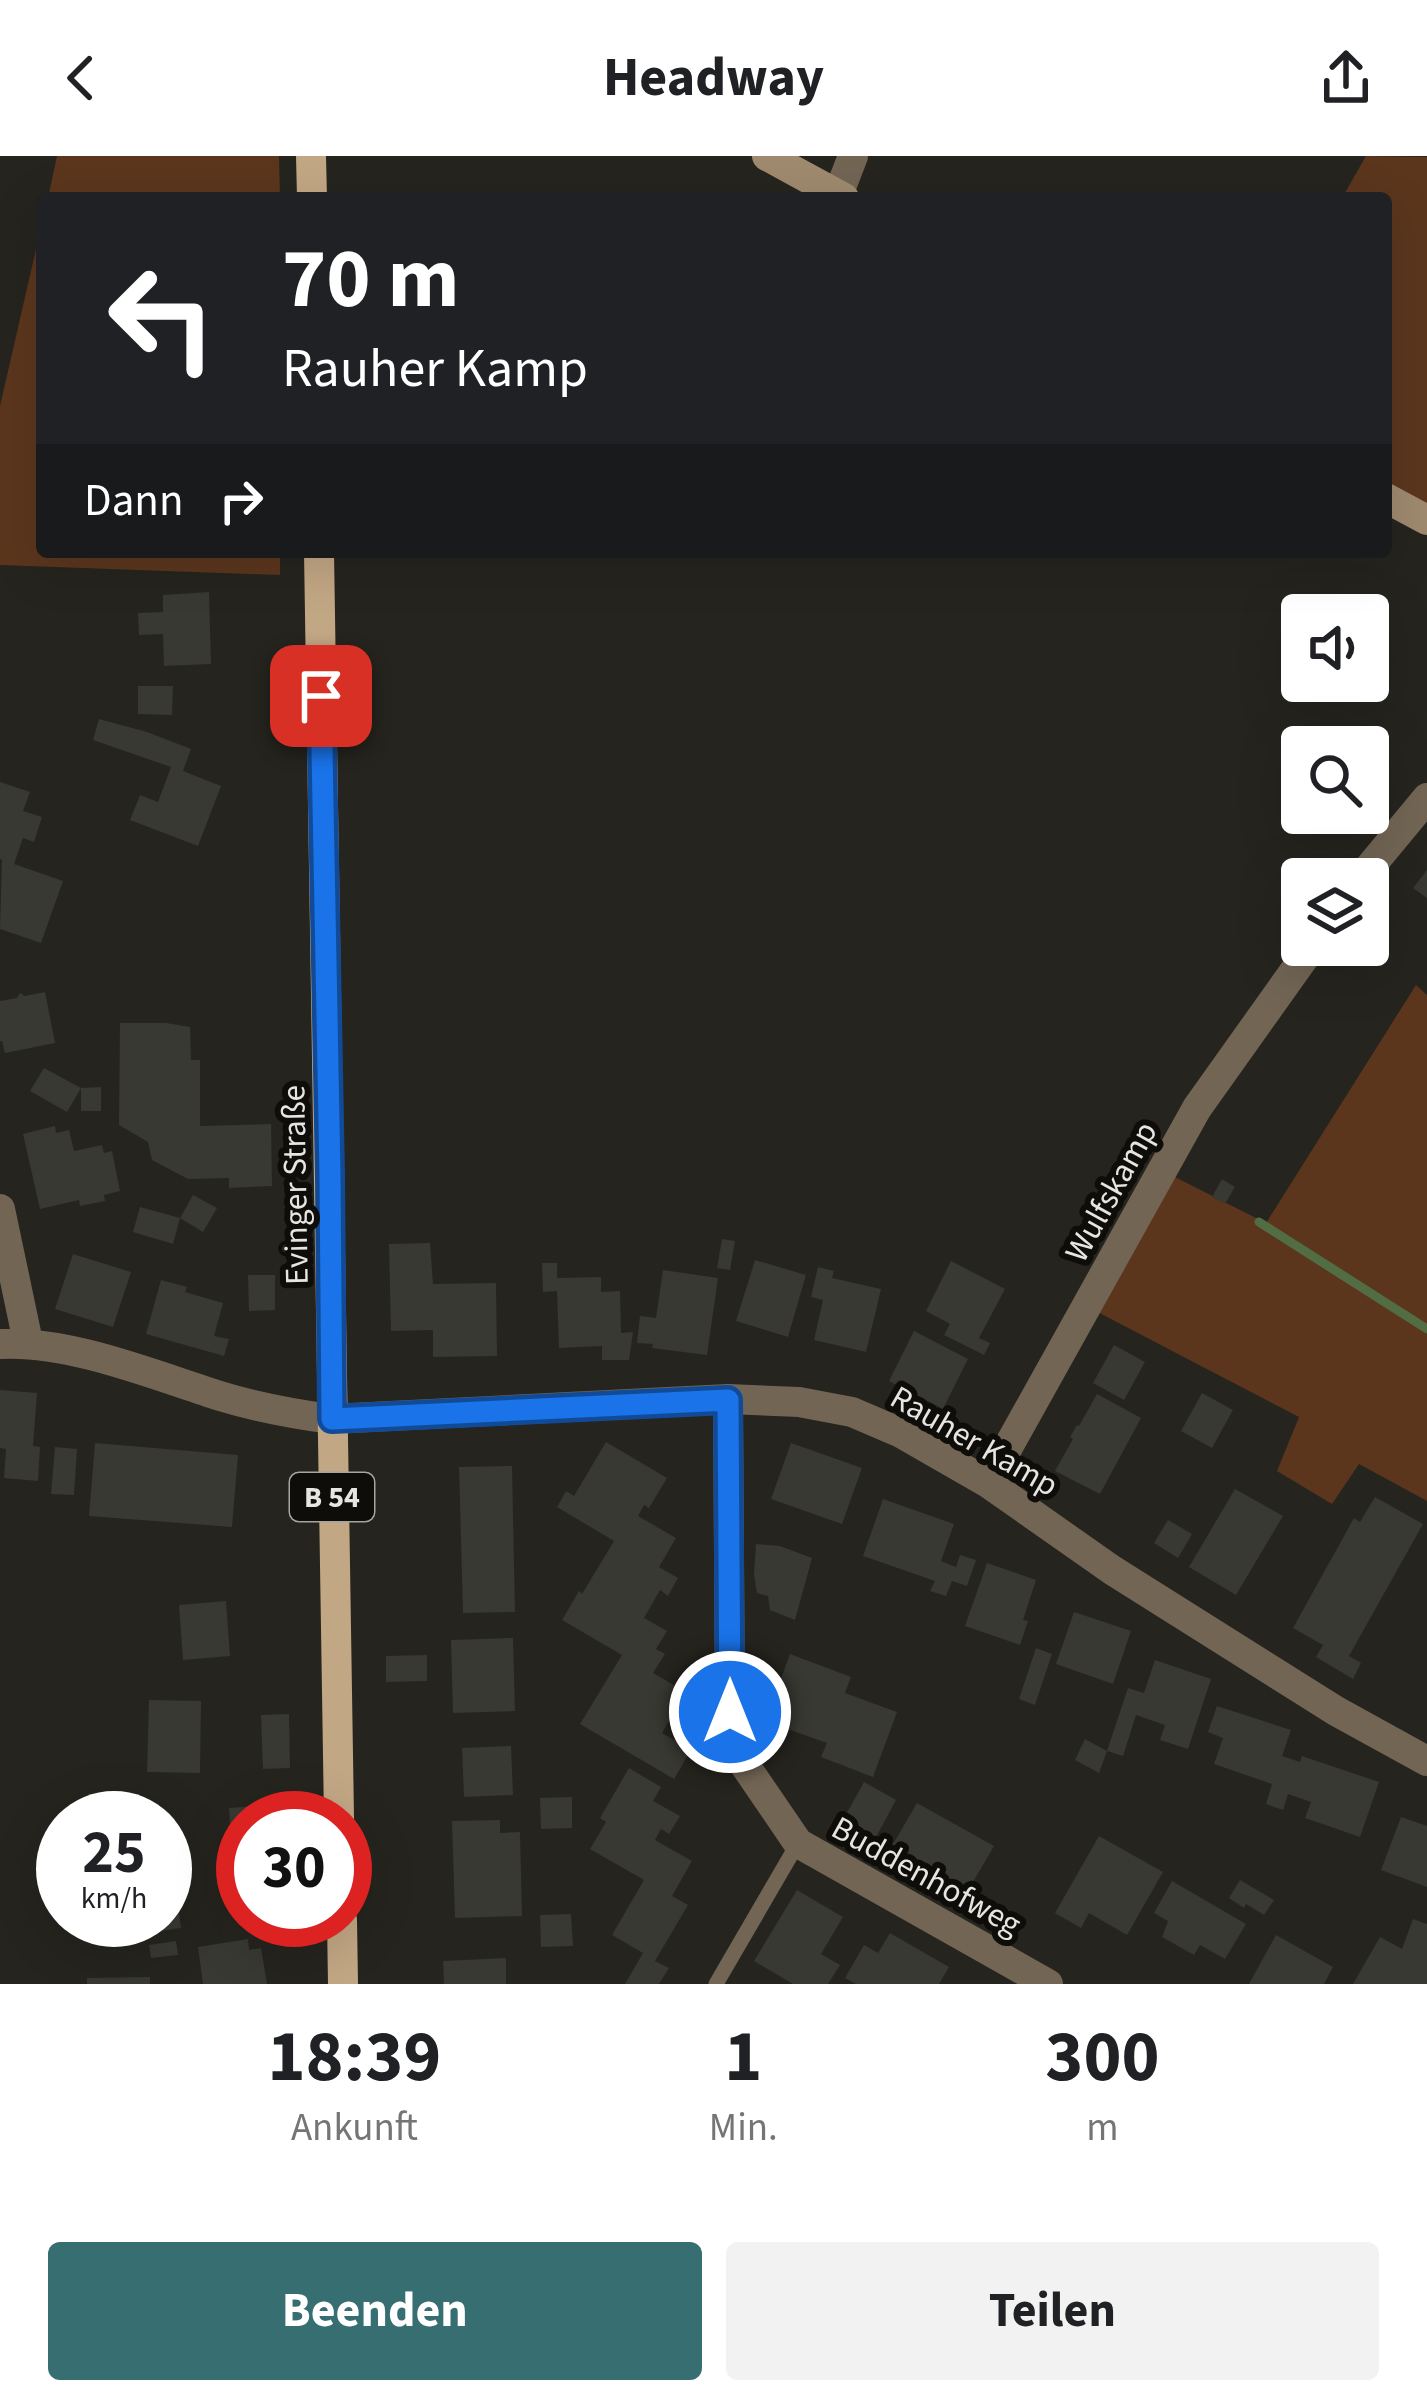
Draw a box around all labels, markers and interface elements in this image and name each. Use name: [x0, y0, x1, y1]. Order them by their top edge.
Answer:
text: Headway: [603, 40, 824, 117]
icon: back: [48, 45, 114, 111]
icon: share: [1313, 45, 1379, 111]
text: 70 m: [282, 220, 460, 340]
icon: left: [84, 240, 240, 396]
text: Rauher Kamp: [282, 331, 588, 408]
icon: right: [208, 468, 274, 534]
text: Dann: [84, 469, 184, 533]
map controls: [1281, 594, 1389, 966]
button: sound: [1281, 594, 1389, 702]
pin: [270, 645, 372, 747]
icon: arrive: [288, 663, 354, 729]
button: search: [1281, 726, 1389, 834]
button: layers: [1281, 858, 1389, 966]
street label: Evinger Straße: [270, 1085, 321, 1285]
street label: Wulfskamp: [1053, 1113, 1169, 1270]
street label: Rauher Kamp: [882, 1374, 1067, 1508]
road number: B 54: [290, 1473, 374, 1521]
position arrow: [667, 1649, 793, 1775]
speed limit sign: 30: [216, 1791, 372, 1947]
street label: Buddenhofweg: [823, 1805, 1030, 1948]
text: 25: [82, 1811, 146, 1896]
text: km/h: [81, 1877, 147, 1920]
text: 18:39: [268, 2006, 441, 2109]
text: 1: [724, 2006, 762, 2109]
text: 300: [1045, 2006, 1159, 2109]
text: Ankunft: [291, 2100, 418, 2156]
text: Min.: [709, 2100, 778, 2156]
text: m: [1086, 2100, 1119, 2156]
button: Beenden: [48, 2242, 702, 2380]
button: Teilen: [726, 2242, 1379, 2380]

